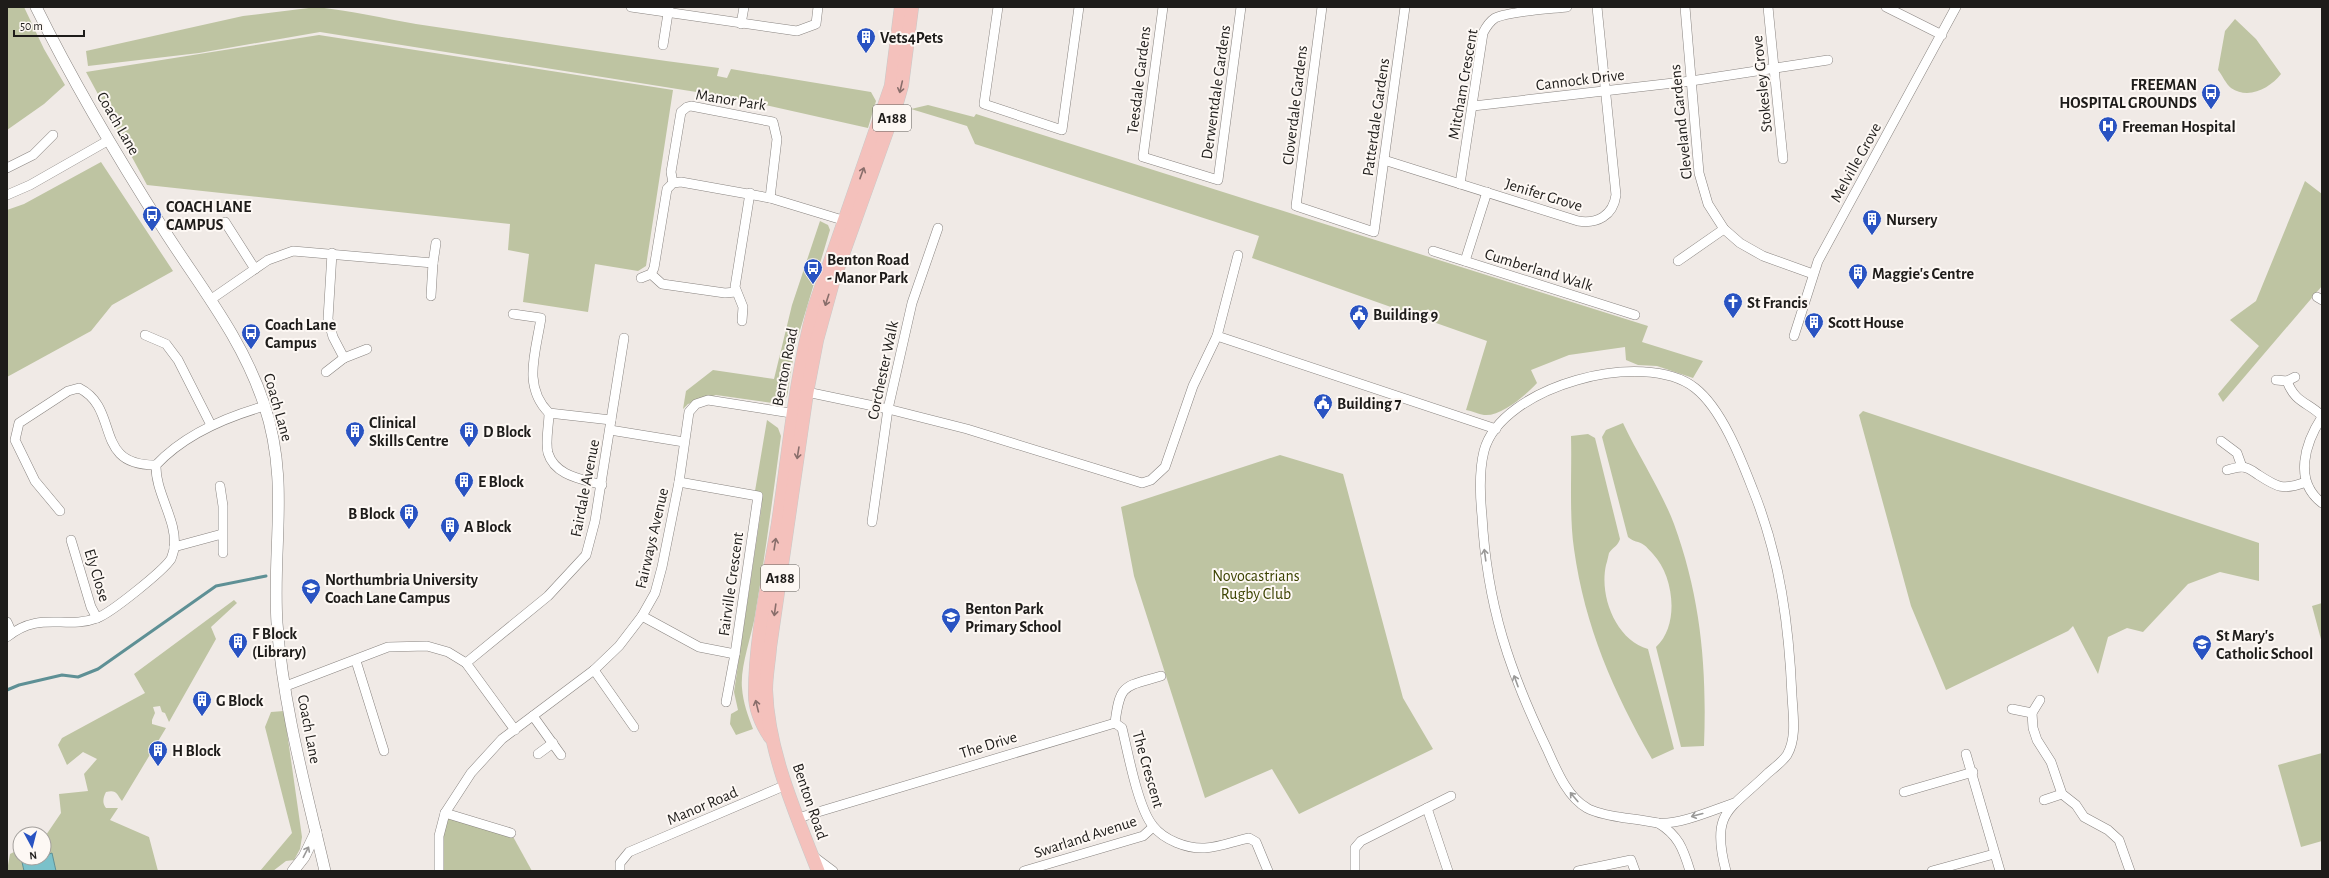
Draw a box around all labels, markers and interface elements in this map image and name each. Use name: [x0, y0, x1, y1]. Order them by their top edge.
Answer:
scale bar: [14, 12, 84, 38]
text: 50 m: [20, 20, 43, 32]
street label: Derwentdale Gardens: [1199, 24, 1233, 160]
street label: Teesdale Gardens: [1124, 25, 1154, 135]
building icon: Vets4Pets: [855, 26, 877, 54]
street label: Mitcham Crescent: [1445, 28, 1481, 141]
place label: Vets4Pets: [880, 30, 943, 46]
street label: Stokesley Grove: [1749, 35, 1776, 133]
street label: Cloverdale Gardens: [1280, 44, 1310, 166]
street label: Patterdale Gardens: [1360, 57, 1392, 177]
street label: Cleveland Gardens: [1667, 64, 1695, 180]
street label: Cannock Drive: [1535, 67, 1625, 93]
place label: FREEMAN HOSPITAL GROUNDS: [2059, 77, 2197, 111]
one-way arrow: [896, 80, 904, 93]
bus stop icon: FREEMAN HOSPITAL GROUNDS: [2200, 82, 2222, 110]
street label: Manor Park: [694, 87, 768, 114]
street label: Coach Lane: [94, 89, 143, 158]
road number: A188: [873, 105, 911, 131]
hospital icon: Freeman Hospital: [2097, 115, 2119, 143]
place label: Freeman Hospital: [2122, 119, 2236, 135]
street label: Melville Grove: [1828, 120, 1884, 205]
one-way arrow: [858, 167, 866, 179]
street label: Jenifer Grove: [1503, 176, 1584, 214]
place label: COACH LANE CAMPUS: [166, 199, 251, 233]
bus stop icon: COACH LANE CAMPUS: [141, 204, 163, 232]
building icon: Nursery: [1861, 208, 1883, 236]
place label: Nursery: [1886, 212, 1938, 229]
street label: Cumberland Walk: [1483, 246, 1595, 294]
place label: Benton Road - Manor Park: [827, 252, 910, 286]
bus stop icon: Benton Road - Manor Park: [802, 257, 824, 285]
building icon: Maggie's Centre: [1847, 262, 1869, 290]
place label: Maggie's Centre: [1872, 266, 1974, 282]
church icon: St Francis: [1722, 291, 1744, 319]
one-way arrow: [823, 294, 831, 306]
place label: St Francis: [1747, 295, 1808, 311]
public building icon: Building 9: [1348, 303, 1370, 331]
place label: Building 9: [1373, 307, 1438, 323]
building icon: Scott House: [1803, 311, 1825, 339]
place label: Scott House: [1828, 315, 1904, 331]
place label: Coach Lane Campus: [265, 317, 337, 351]
street label: Corchester Walk: [865, 319, 901, 421]
bus stop icon: Coach Lane Campus: [240, 322, 262, 350]
street label: Benton Road: [770, 327, 800, 408]
street label: Coach Lane: [261, 371, 295, 443]
public building icon: Building 7: [1312, 392, 1334, 420]
place label: Building 7: [1337, 396, 1401, 412]
place label: Clinical Skills Centre: [369, 415, 449, 449]
building icon: Clinical Skills Centre: [344, 420, 366, 448]
building icon: D Block: [458, 420, 480, 448]
place label: D Block: [483, 424, 531, 440]
street label: Fairdale Avenue: [568, 438, 602, 538]
one-way arrow: [794, 447, 802, 460]
building icon: E Block: [453, 470, 475, 498]
place label: E Block: [478, 474, 524, 490]
street label: Fairways Avenue: [633, 486, 672, 590]
building icon: B Block: [398, 502, 420, 530]
place label: B Block: [348, 506, 395, 522]
building icon: A Block: [439, 515, 461, 543]
place label: A Block: [464, 519, 511, 535]
street label: Fairville Crescent: [716, 531, 746, 637]
one-way arrow: [771, 538, 779, 551]
street label: Ely Close: [80, 547, 113, 604]
one-way arrow: [1481, 549, 1489, 562]
road number: A188: [761, 565, 799, 591]
park label: Novocastrians Rugby Club: [1212, 568, 1300, 603]
place label: Northumbria University Coach Lane Campus: [325, 572, 479, 606]
school or university icon: Northumbria University Coach Lane Campus: [300, 577, 322, 605]
place label: Benton Park Primary School: [965, 601, 1062, 636]
one-way arrow: [771, 603, 779, 616]
school or university icon: Benton Park Primary School: [940, 606, 962, 634]
place label: F Block (Library): [252, 626, 307, 661]
place label: St Mary's Catholic School: [2216, 628, 2313, 662]
building icon: F Block (Library): [227, 631, 249, 659]
school or university icon: St Mary's Catholic School: [2191, 633, 2213, 661]
one-way arrow: [1511, 676, 1519, 688]
building icon: G Block: [191, 689, 213, 717]
place label: G Block: [216, 693, 263, 709]
street label: Coach Lane: [294, 693, 324, 765]
one-way arrow: [753, 700, 761, 713]
street label: The Drive: [958, 729, 1019, 761]
street label: The Crescent: [1129, 729, 1167, 810]
building icon: H Block: [147, 739, 169, 767]
place label: H Block: [172, 743, 221, 759]
street label: Benton Road: [790, 761, 831, 841]
street label: Manor Road: [665, 784, 740, 828]
one-way arrow: [1570, 792, 1579, 802]
one-way arrow: [1691, 812, 1704, 819]
street label: Swarland Avenue: [1032, 813, 1139, 861]
north arrow: [12, 826, 52, 866]
one-way arrow: [303, 847, 310, 859]
text: N: [29, 850, 38, 861]

